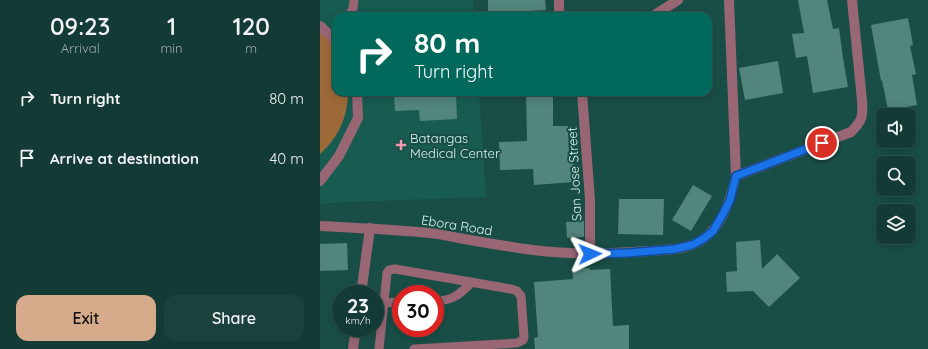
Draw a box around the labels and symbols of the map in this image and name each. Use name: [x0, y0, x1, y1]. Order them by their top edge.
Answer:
pin: [805, 126, 839, 160]
street label: San Jose Street: [564, 127, 584, 221]
place label: Batangas Medical Center: [410, 130, 500, 161]
marker: Batangas Medical Center: [395, 139, 407, 151]
street label: Ebora Road: [420, 211, 494, 239]
position arrow: [569, 233, 611, 275]
speed limit sign: 30: [392, 285, 444, 337]

